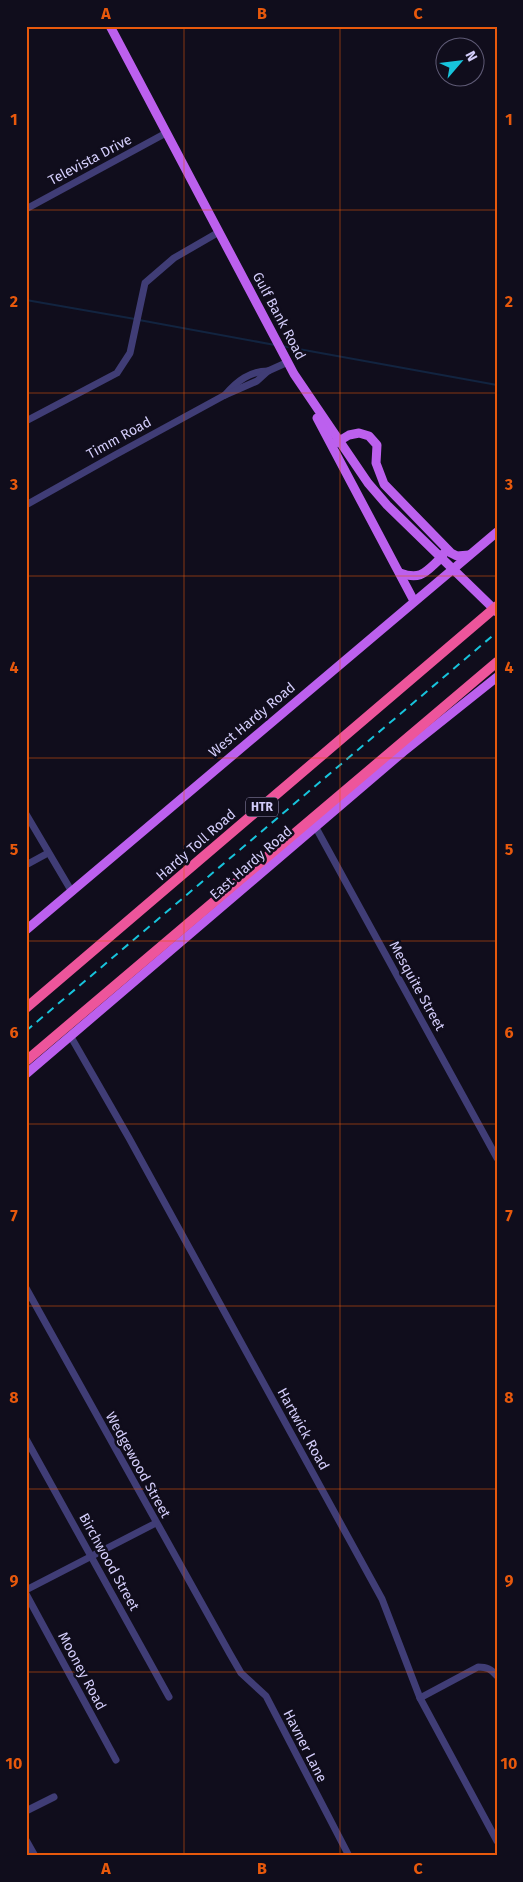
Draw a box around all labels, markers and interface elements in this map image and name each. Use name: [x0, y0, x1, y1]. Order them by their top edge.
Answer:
text: A: [100, 4, 111, 23]
text: B: [257, 4, 267, 23]
text: C: [413, 4, 423, 23]
north arrow: [436, 38, 486, 88]
text: N: [461, 48, 481, 64]
text: 1: [10, 110, 18, 129]
text: 1: [505, 110, 513, 129]
street label: Televista Drive: [45, 131, 135, 189]
street label: Gulf Bank Road: [249, 269, 309, 363]
text: 2: [10, 292, 18, 311]
text: 2: [505, 292, 513, 311]
street label: Timm Road: [84, 413, 154, 463]
text: 3: [9, 475, 18, 494]
text: 3: [504, 475, 513, 494]
text: 4: [9, 658, 19, 677]
text: 4: [504, 658, 514, 677]
street label: West Hardy Road: [205, 679, 299, 761]
road number: HTR: [246, 798, 278, 816]
street label: Hardy Toll Road: [153, 806, 239, 884]
street label: East Hardy Road: [206, 823, 296, 903]
text: 5: [10, 840, 19, 859]
text: 5: [505, 840, 514, 859]
street label: Mesquite Street: [385, 938, 449, 1035]
text: 6: [9, 1023, 19, 1042]
text: 6: [504, 1023, 514, 1042]
text: 7: [10, 1206, 18, 1225]
text: 7: [505, 1206, 513, 1225]
street label: Hartwick Road: [273, 1385, 333, 1473]
text: 8: [9, 1388, 19, 1407]
text: 8: [504, 1388, 514, 1407]
street label: Wedgewood Street: [102, 1409, 175, 1522]
street label: Birchwood Street: [75, 1510, 143, 1615]
text: 9: [10, 1571, 19, 1590]
text: 9: [505, 1571, 514, 1590]
street label: Mooney Road: [54, 1629, 110, 1713]
street label: Havner Lane: [279, 1707, 331, 1785]
text: 10: [6, 1754, 22, 1773]
text: 10: [501, 1754, 517, 1773]
text: A: [100, 1859, 111, 1878]
text: B: [257, 1859, 267, 1878]
text: C: [413, 1859, 423, 1878]

